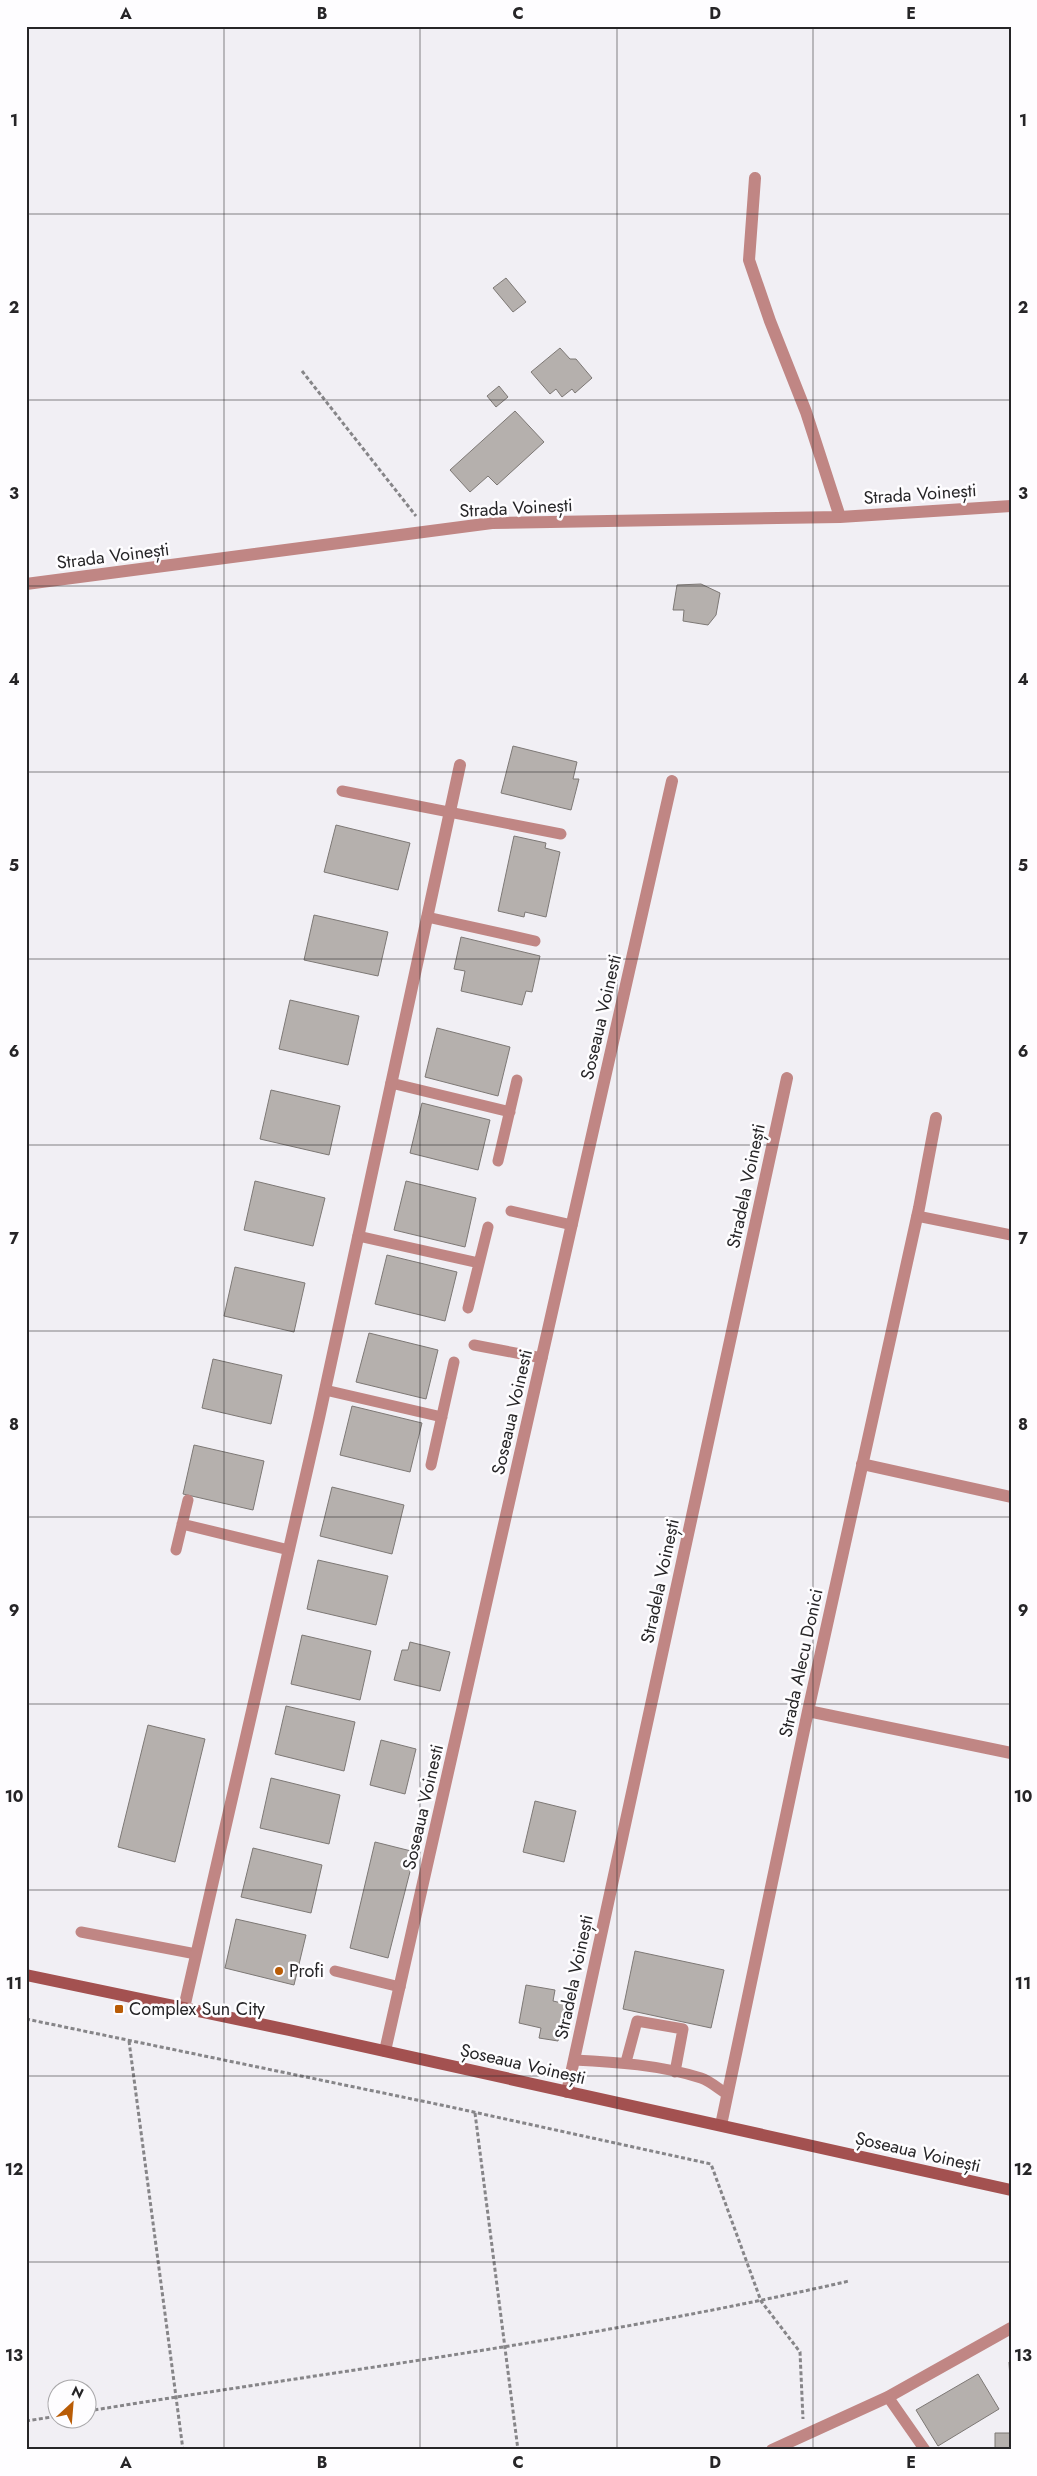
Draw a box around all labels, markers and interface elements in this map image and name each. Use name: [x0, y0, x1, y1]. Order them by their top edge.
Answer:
text: A: [119, 2, 132, 25]
text: B: [317, 2, 327, 25]
text: C: [512, 2, 524, 25]
text: D: [709, 2, 721, 25]
text: E: [906, 2, 916, 25]
text: 1: [10, 109, 18, 132]
text: 1: [1019, 109, 1027, 132]
text: 2: [9, 296, 19, 319]
text: 2: [1018, 296, 1028, 319]
street label: Strada Voinești: [863, 477, 977, 511]
text: 3: [9, 482, 19, 505]
text: 3: [1018, 482, 1028, 505]
street label: Strada Voinești: [459, 492, 573, 524]
street label: Strada Voinești: [55, 536, 171, 576]
text: 4: [8, 668, 20, 691]
text: 4: [1017, 668, 1029, 691]
text: 5: [9, 854, 19, 877]
text: 5: [1018, 854, 1028, 877]
street label: Soseaua Voinesti: [574, 952, 628, 1082]
text: 6: [9, 1040, 19, 1063]
text: 6: [1018, 1040, 1028, 1063]
street label: Stradela Voinești: [720, 1121, 772, 1251]
text: 7: [9, 1227, 19, 1250]
text: 7: [1018, 1227, 1028, 1250]
street label: Soseaua Voinesti: [485, 1347, 539, 1477]
text: 8: [9, 1413, 19, 1436]
text: 8: [1018, 1413, 1028, 1436]
street label: Stradela Voinești: [634, 1516, 686, 1646]
street label: Strada Alecu Donici: [773, 1586, 829, 1740]
text: 9: [9, 1599, 19, 1622]
text: 9: [1018, 1599, 1028, 1622]
street label: Soseaua Voinesti: [396, 1742, 450, 1872]
text: 10: [5, 1785, 23, 1808]
text: 10: [1014, 1785, 1032, 1808]
street label: Stradela Voinești: [548, 1912, 600, 2042]
place label: Profi: [289, 1958, 324, 1984]
marker: Profi: [273, 1965, 285, 1977]
text: 11: [6, 1972, 22, 1995]
text: 11: [1015, 1972, 1031, 1995]
place label: Complex Sun City: [129, 1996, 265, 2022]
marker: Complex Sun City: [113, 2003, 125, 2015]
street label: Șoseaua Voinești: [458, 2037, 588, 2091]
street label: Șoseaua Voinești: [853, 2125, 983, 2179]
text: 12: [5, 2158, 23, 2181]
text: 12: [1014, 2158, 1032, 2181]
text: 13: [5, 2344, 23, 2367]
text: 13: [1014, 2344, 1032, 2367]
north arrow: [48, 2378, 98, 2428]
text: N: [68, 2381, 87, 2404]
text: A: [119, 2451, 132, 2474]
text: B: [317, 2451, 327, 2474]
text: C: [512, 2451, 524, 2474]
text: D: [709, 2451, 721, 2474]
text: E: [906, 2451, 916, 2474]

